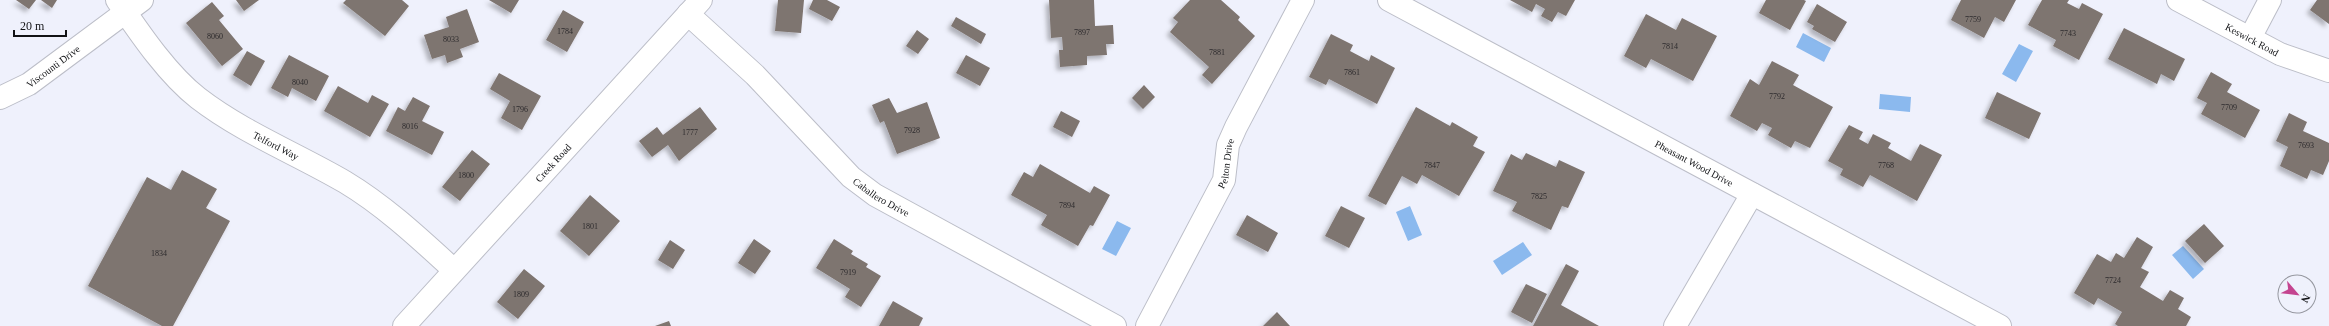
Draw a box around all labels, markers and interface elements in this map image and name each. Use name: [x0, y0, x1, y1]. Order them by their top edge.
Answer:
scale bar: [14, 12, 66, 38]
house number: 7759: [1965, 15, 1981, 24]
text: 20 m: [20, 19, 45, 33]
street label: Keswick Road: [2223, 21, 2281, 58]
house number: 1784: [557, 27, 573, 36]
house number: 7897: [1074, 28, 1090, 37]
house number: 7743: [2060, 29, 2076, 38]
house number: 8060: [207, 32, 223, 41]
house number: 8033: [443, 35, 459, 44]
house number: 7814: [1662, 42, 1678, 51]
street label: Viscounti Drive: [24, 43, 82, 90]
house number: 7881: [1209, 48, 1225, 57]
house number: 7861: [1344, 68, 1360, 77]
house number: 8040: [292, 78, 308, 87]
house number: 7792: [1769, 92, 1785, 101]
house number: 7709: [2221, 103, 2237, 112]
house number: 1796: [512, 105, 528, 114]
house number: 8016: [402, 122, 418, 131]
house number: 7928: [904, 126, 920, 135]
house number: 1777: [682, 128, 698, 137]
street label: Telford Way: [251, 129, 300, 162]
street label: Pelton Drive: [1216, 136, 1237, 190]
street label: Pheasant Wood Drive: [1653, 138, 1735, 189]
house number: 7693: [2298, 141, 2314, 150]
street label: Creek Road: [533, 142, 573, 184]
house number: 7847: [1424, 161, 1440, 170]
house number: 7768: [1878, 161, 1894, 170]
house number: 1800: [458, 171, 474, 180]
street label: Caballero Drive: [851, 176, 912, 219]
house number: 7825: [1531, 192, 1547, 201]
house number: 7894: [1059, 201, 1075, 210]
house number: 1801: [582, 222, 598, 231]
house number: 1834: [151, 249, 167, 258]
house number: 7919: [840, 268, 856, 277]
north arrow: [2277, 274, 2317, 314]
house number: 7724: [2105, 276, 2121, 285]
house number: 1809: [513, 290, 529, 299]
text: N: [2299, 292, 2313, 305]

